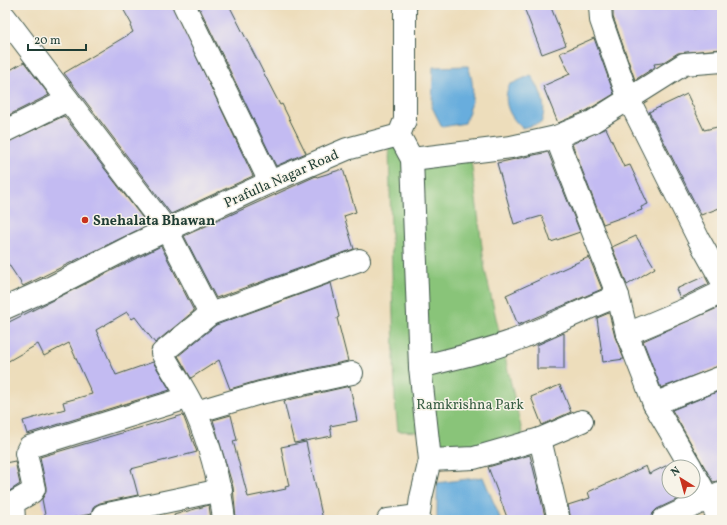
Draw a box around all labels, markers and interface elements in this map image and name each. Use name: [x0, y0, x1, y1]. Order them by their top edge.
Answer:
scale bar: [28, 26, 86, 52]
text: 20 m: [34, 33, 61, 49]
street label: Prafulla Nagar Road: [221, 146, 342, 213]
place label: Snehalata Bhawan: [93, 212, 215, 231]
marker: Snehalata Bhawan: [80, 215, 90, 225]
park label: Ramkrishna Park: [416, 396, 524, 415]
north arrow: [661, 459, 701, 499]
text: N: [668, 464, 684, 481]

